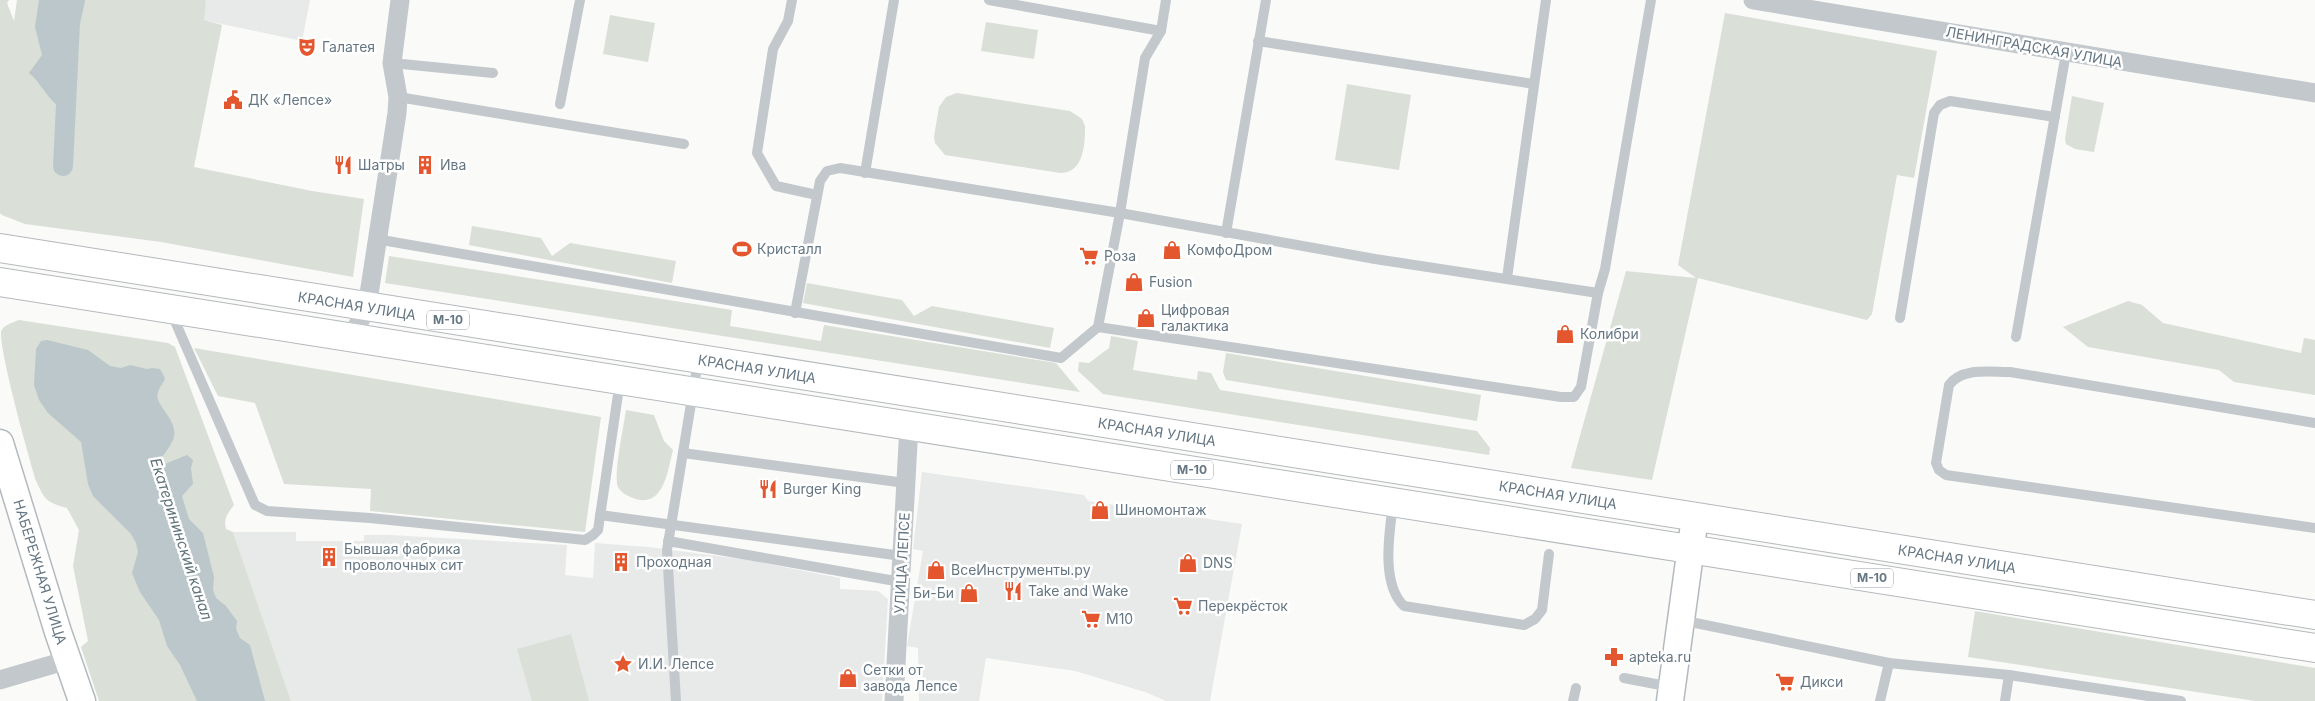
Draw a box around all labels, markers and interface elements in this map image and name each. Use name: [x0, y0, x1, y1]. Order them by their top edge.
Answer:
street label: ЛЕНИНГРАДСКАЯ УЛИЦА: [1944, 23, 2124, 70]
theatre icon: Галатея: [296, 36, 318, 58]
place label: Галатея: [322, 38, 375, 55]
public building icon: ДК «Лепсе»: [222, 89, 244, 111]
place label: ДК «Лепсе»: [248, 91, 332, 108]
restaurant icon: Шатры: [332, 154, 354, 176]
building icon: Ива: [414, 154, 436, 176]
place label: Шатры: [358, 156, 405, 173]
place label: Ива: [440, 156, 466, 173]
sports icon: Кристалл: [731, 238, 753, 260]
shop icon: КомфоДром: [1161, 239, 1183, 261]
place label: Кристалл: [757, 240, 822, 257]
place label: КомфоДром: [1187, 241, 1272, 258]
supermarket icon: Роза: [1078, 245, 1100, 267]
place label: Роза: [1104, 247, 1136, 264]
shop icon: Fusion: [1123, 271, 1145, 293]
place label: Fusion: [1149, 273, 1193, 290]
street label: КРАСНАЯ УЛИЦА: [297, 288, 418, 323]
place label: Цифровая галактика: [1161, 301, 1230, 334]
shop icon: Цифровая галактика: [1135, 307, 1157, 329]
road number: М-10: [427, 310, 469, 330]
shop icon: Колибри: [1554, 323, 1576, 345]
place label: Колибри: [1580, 325, 1639, 342]
street label: КРАСНАЯ УЛИЦА: [697, 351, 818, 386]
street label: КРАСНАЯ УЛИЦА: [1097, 414, 1218, 449]
water label: Екатерининский канал: [146, 455, 217, 623]
road number: М-10: [1171, 460, 1213, 480]
street label: КРАСНАЯ УЛИЦА: [1498, 477, 1619, 512]
restaurant icon: Burger King: [757, 478, 779, 500]
place label: Burger King: [783, 480, 861, 497]
street label: НАБЕРЕЖНАЯ УЛИЦА: [10, 497, 71, 647]
shop icon: Шиномонтаж: [1089, 499, 1111, 521]
place label: Шиномонтаж: [1115, 501, 1207, 518]
street label: УЛИЦА ЛЕПСЕ: [890, 512, 913, 614]
place label: Бывшая фабрика проволочных сит: [344, 540, 464, 573]
street label: КРАСНАЯ УЛИЦА: [1897, 541, 2018, 576]
building icon: Бывшая фабрика проволочных сит: [318, 546, 340, 568]
building icon: Проходная: [610, 551, 632, 573]
shop icon: DNS: [1177, 552, 1199, 574]
place label: Проходная: [636, 553, 711, 570]
place label: DNS: [1203, 554, 1233, 571]
shop icon: ВсеИнструменты.ру: [925, 559, 947, 581]
place label: ВсеИнструменты.ру: [951, 561, 1091, 578]
road number: М-10: [1851, 568, 1893, 588]
restaurant icon: Take and Wake: [1002, 580, 1024, 602]
shop icon: Би-Би: [958, 582, 980, 604]
place label: Take and Wake: [1028, 582, 1128, 599]
place label: Би-Би: [913, 584, 954, 601]
supermarket icon: Перекрёсток: [1172, 595, 1194, 617]
place label: Перекрёсток: [1198, 597, 1288, 614]
supermarket icon: М10: [1080, 608, 1102, 630]
place label: М10: [1106, 610, 1133, 627]
pharmacy icon: apteka.ru: [1603, 646, 1625, 668]
place label: apteka.ru: [1629, 648, 1691, 665]
place icon: И.И. Лепсе: [612, 653, 634, 675]
place label: И.И. Лепсе: [638, 655, 714, 672]
place label: Сетки от завода Лепсе: [863, 661, 958, 694]
shop icon: Сетки от завода Лепсе: [837, 667, 859, 689]
supermarket icon: Дикси: [1774, 671, 1796, 693]
place label: Дикси: [1800, 673, 1843, 690]

